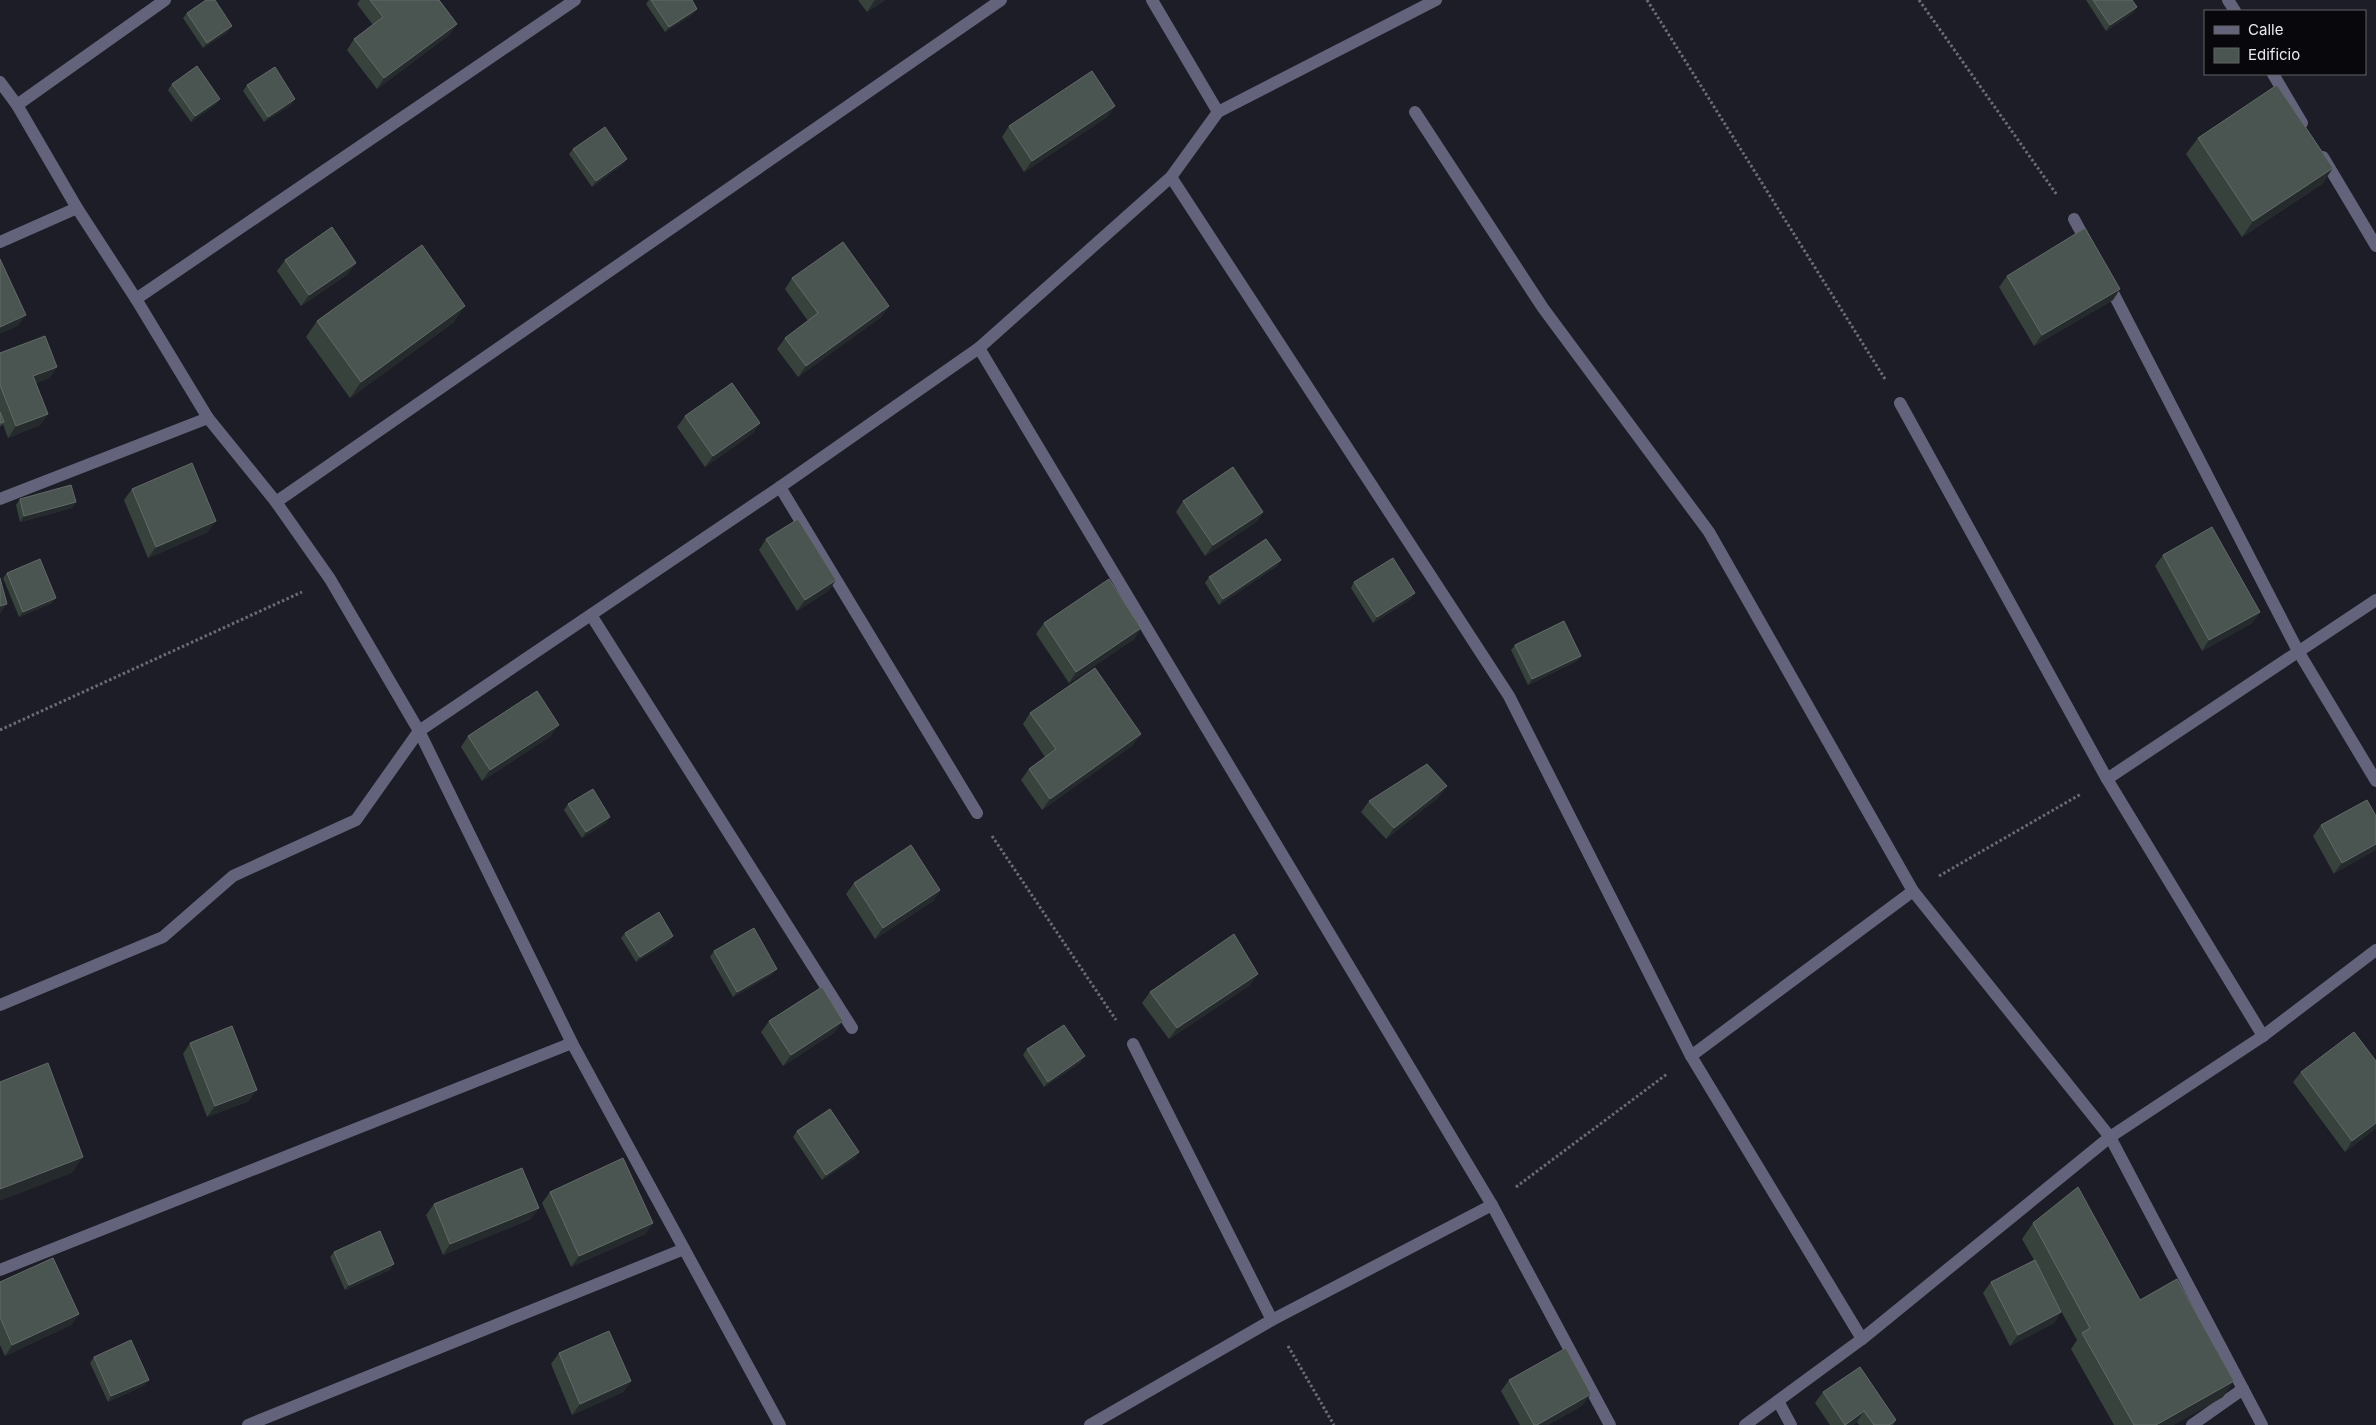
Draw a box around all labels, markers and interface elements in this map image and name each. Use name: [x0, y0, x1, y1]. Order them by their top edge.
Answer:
legend: [2204, 10, 2366, 75]
text: Calle: [2248, 20, 2283, 39]
text: Edificio: [2248, 45, 2300, 64]

